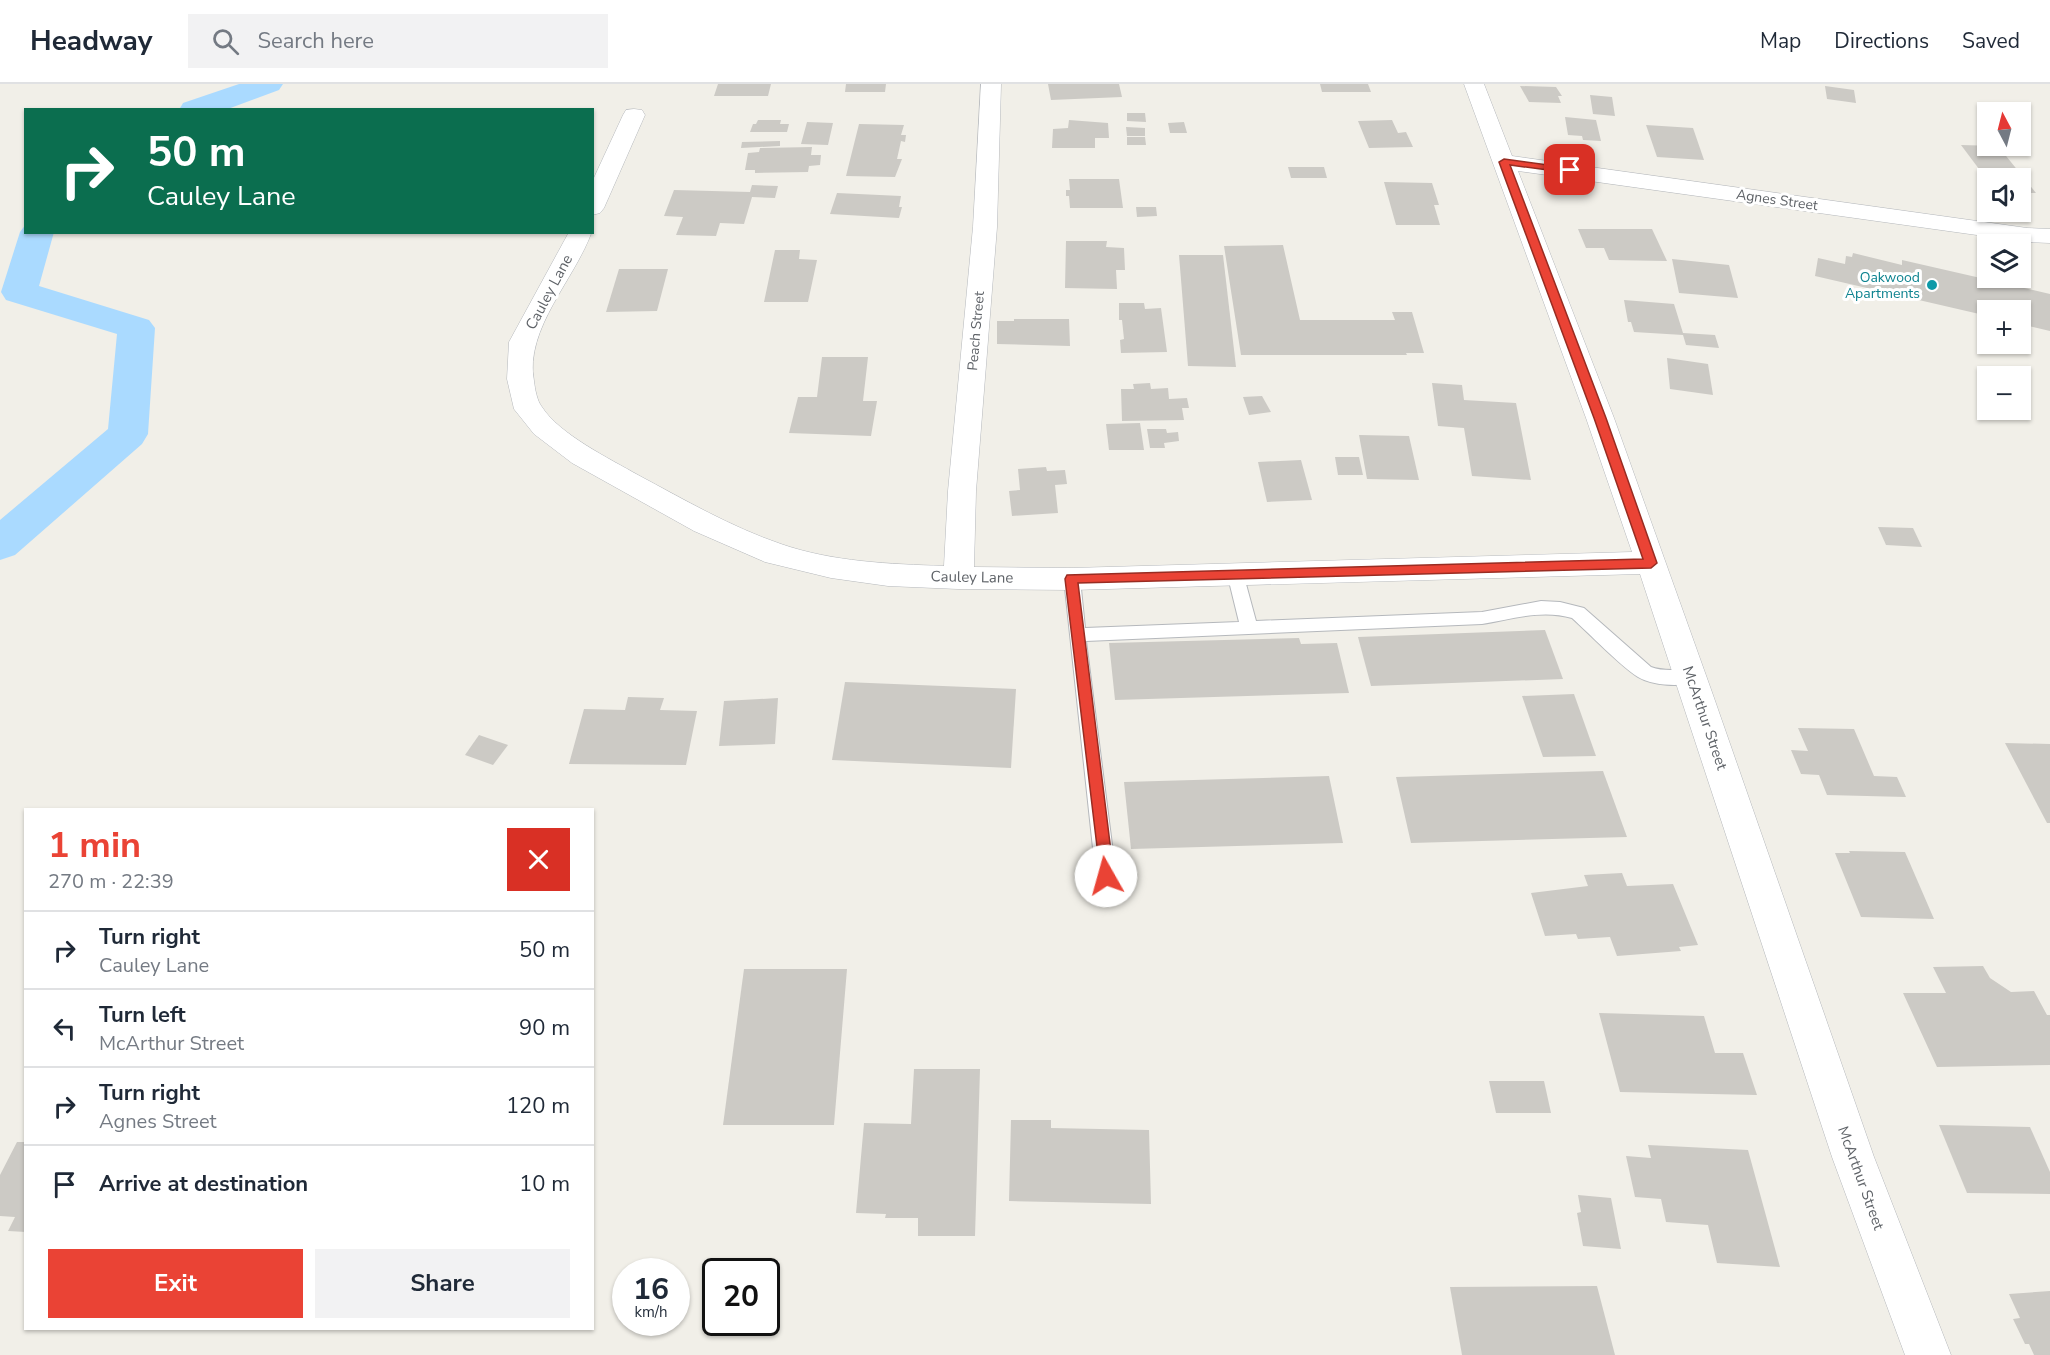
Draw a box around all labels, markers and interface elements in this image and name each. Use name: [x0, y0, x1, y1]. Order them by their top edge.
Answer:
search box: [188, 14, 608, 68]
text: Headway: [30, 22, 152, 60]
icon: search: [209, 25, 242, 58]
text: Search here: [257, 26, 374, 56]
text: Map: [1760, 27, 1801, 55]
text: Directions: [1834, 27, 1929, 55]
text: Saved: [1962, 27, 2020, 55]
north arrow: [1977, 102, 2031, 156]
map controls: [1977, 102, 2031, 420]
text: 50 m: [147, 124, 246, 181]
icon: right: [48, 132, 126, 210]
pin: [1544, 144, 1595, 195]
icon: arrive: [1553, 153, 1586, 186]
button: sound: [1977, 168, 2031, 222]
text: Cauley Lane: [147, 178, 296, 215]
street label: Agnes Street: [1735, 185, 1819, 215]
button: layers: [1977, 234, 2031, 288]
street label: Cauley Lane: [521, 251, 577, 333]
place label: Oakwood Apartments: [1845, 268, 1920, 303]
marker: Oakwood Apartments: [1925, 278, 1939, 292]
street label: Peach Street: [963, 290, 989, 372]
button: +: [1977, 300, 2031, 354]
button: −: [1977, 366, 2031, 420]
street label: Cauley Lane: [931, 566, 1013, 588]
street label: McArthur Street: [1678, 663, 1732, 773]
text: 1 min: [48, 821, 141, 870]
button: close: [507, 828, 570, 891]
position arrow: [1074, 844, 1138, 908]
text: 270 m · 22:39: [48, 868, 174, 895]
text: Turn right: [99, 922, 200, 952]
icon: right: [48, 934, 81, 967]
text: 50 m: [519, 935, 570, 965]
text: Cauley Lane: [99, 952, 209, 979]
text: Turn left: [99, 1000, 186, 1030]
icon: left: [48, 1012, 81, 1045]
text: 90 m: [519, 1013, 570, 1043]
text: McArthur Street: [99, 1030, 244, 1057]
text: Turn right: [99, 1078, 200, 1108]
icon: right: [48, 1090, 81, 1123]
text: 120 m: [506, 1091, 570, 1121]
text: Agnes Street: [99, 1108, 217, 1135]
street label: McArthur Street: [1833, 1123, 1889, 1233]
icon: arrive: [48, 1168, 81, 1201]
text: Arrive at destination: [99, 1169, 308, 1199]
text: 10 m: [519, 1169, 570, 1199]
button: Exit: [48, 1249, 303, 1318]
button: Share: [315, 1249, 570, 1318]
speed limit sign: 20: [702, 1258, 780, 1336]
text: 16: [633, 1269, 669, 1310]
text: km/h: [634, 1302, 668, 1322]

